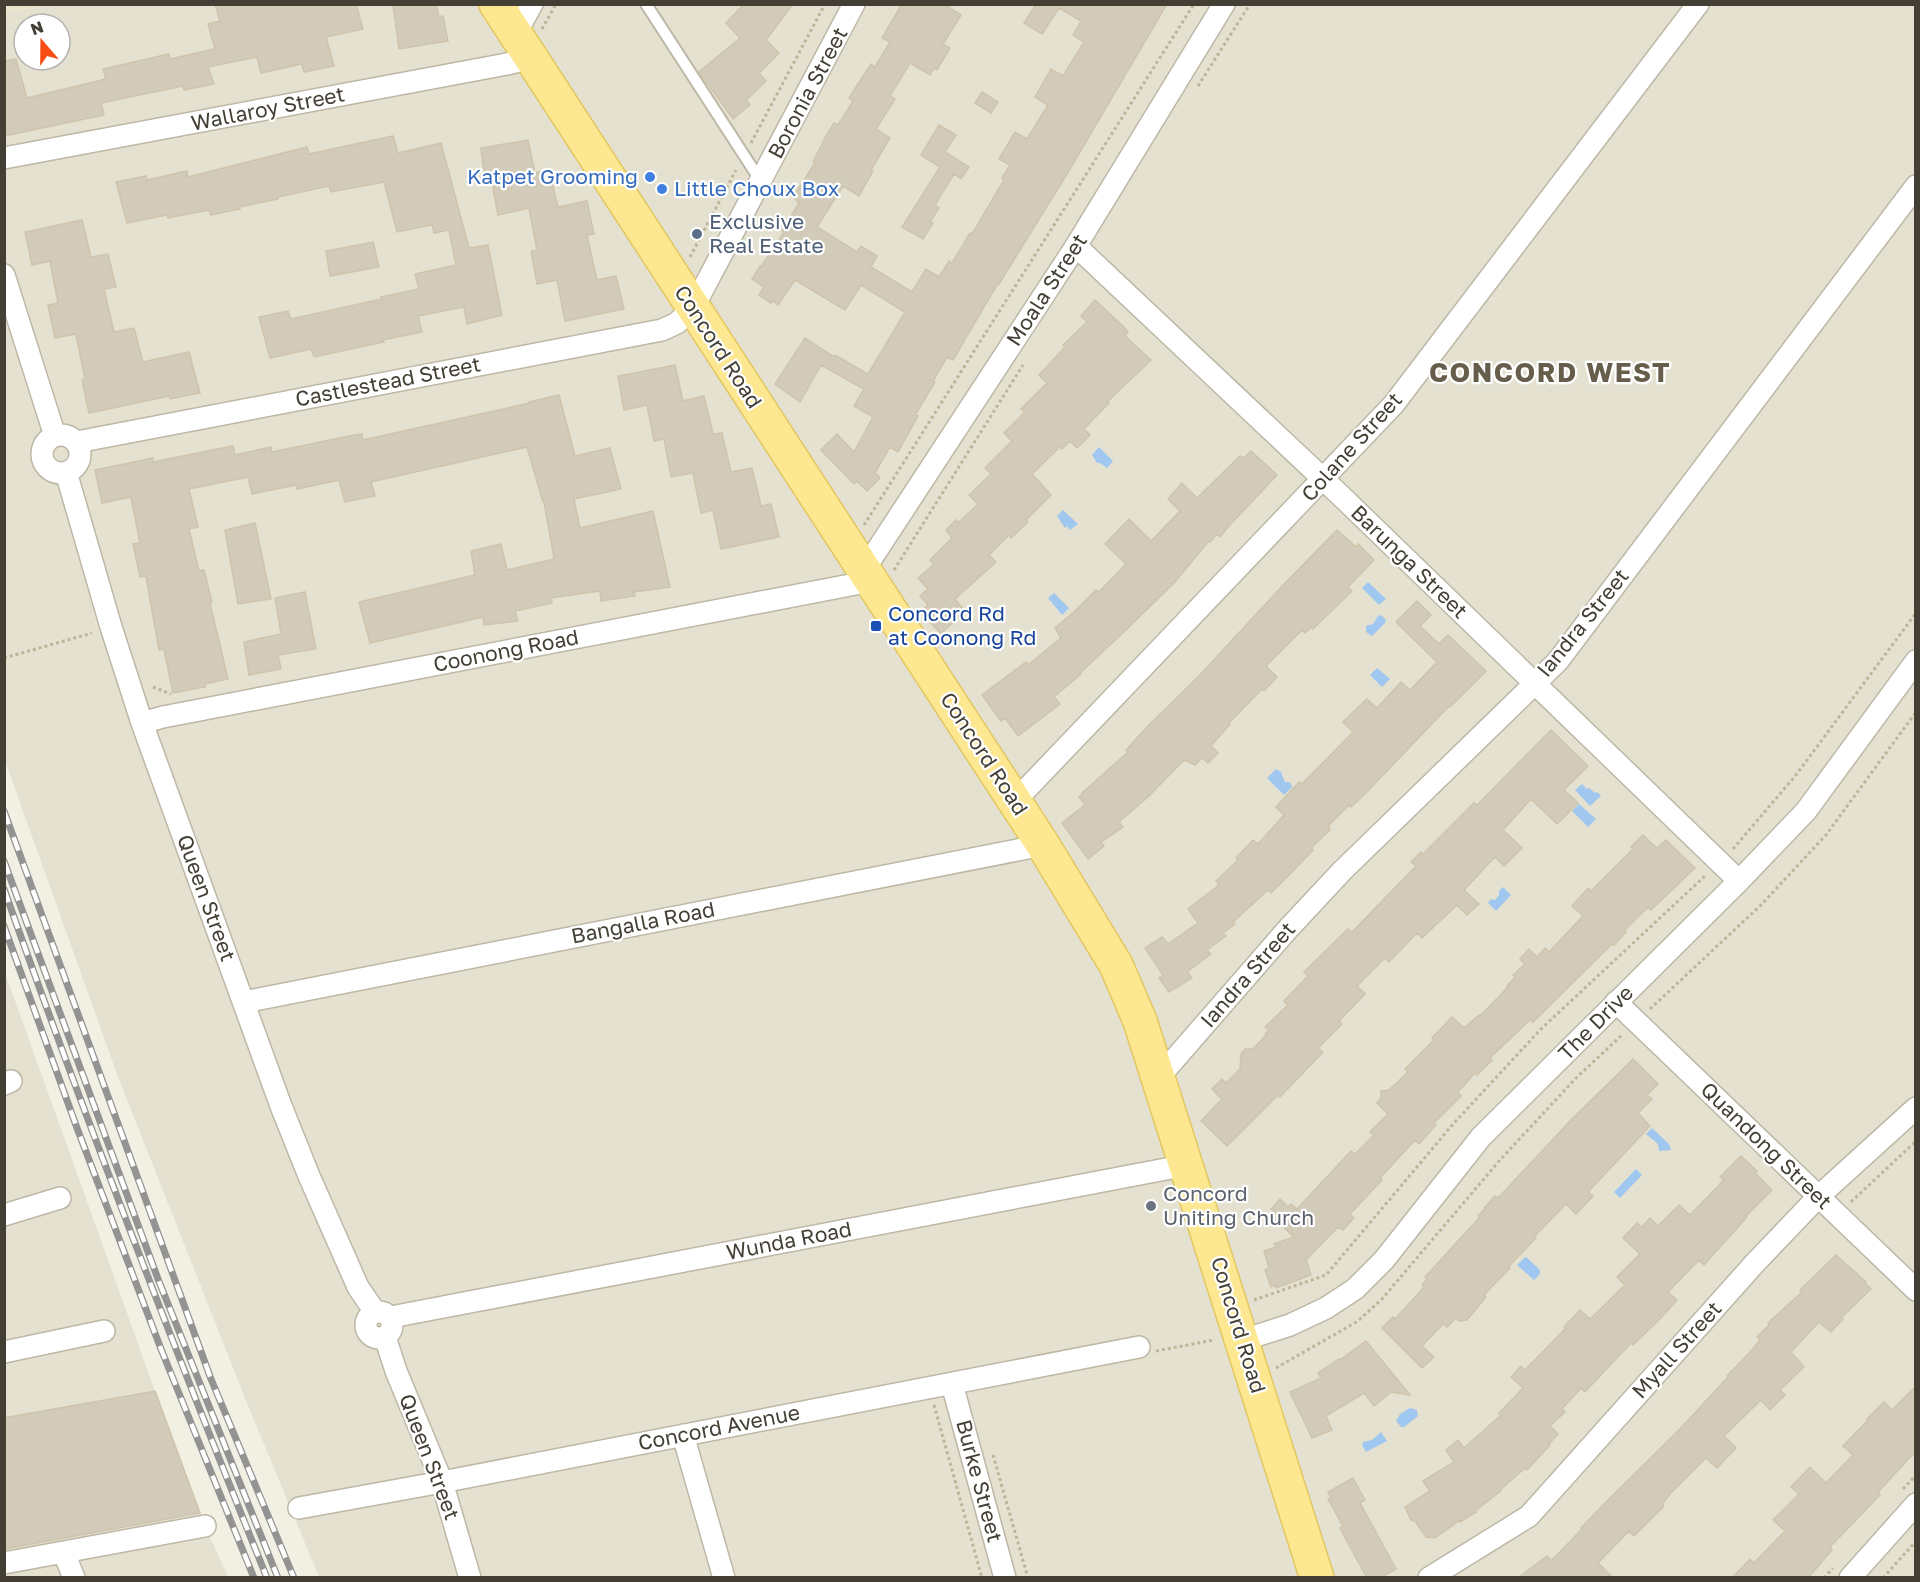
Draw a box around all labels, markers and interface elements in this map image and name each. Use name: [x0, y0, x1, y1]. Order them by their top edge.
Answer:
north arrow: [12, 12, 72, 72]
text: N: [28, 16, 46, 39]
street label: Boronia Street: [762, 22, 853, 163]
street label: Wallaroy Street: [189, 80, 347, 136]
place label: Katpet Grooming: [467, 163, 638, 189]
marker: Katpet Grooming: [643, 170, 657, 184]
place label: Little Choux Box: [674, 175, 840, 201]
marker: Little Choux Box: [655, 182, 669, 196]
place label: Exclusive Real Estate: [709, 208, 824, 258]
marker: Exclusive Real Estate: [690, 227, 704, 241]
street label: Moala Street: [1000, 228, 1092, 350]
street label: Concord Road: [669, 280, 768, 413]
street label: Castlestead Street: [293, 350, 483, 412]
district label: CONCORD WEST: [1429, 356, 1671, 388]
street label: Colane Street: [1295, 386, 1407, 506]
street label: Barunga Street: [1346, 499, 1473, 623]
street label: Iandra Street: [1531, 563, 1634, 682]
place label: Concord Rd at Coonong Rd: [888, 600, 1036, 650]
marker: Concord Rd at Coonong Rd: [869, 619, 883, 633]
street label: Coonong Road: [431, 623, 581, 677]
street label: Concord Road: [935, 687, 1034, 820]
street label: Queen Street: [172, 831, 242, 965]
street label: Bangalla Road: [569, 895, 717, 949]
street label: Iandra Street: [1194, 916, 1300, 1033]
street label: The Drive: [1552, 979, 1638, 1065]
street label: Quandong Street: [1696, 1076, 1838, 1214]
place label: Concord Uniting Church: [1163, 1180, 1314, 1230]
marker: Concord Uniting Church: [1144, 1199, 1158, 1213]
street label: Wunda Road: [724, 1215, 854, 1265]
street label: Concord Road: [1206, 1253, 1272, 1396]
street label: Myall Street: [1626, 1295, 1727, 1403]
street label: Queen Street: [394, 1390, 466, 1523]
street label: Concord Avenue: [636, 1399, 802, 1455]
street label: Burke Street: [951, 1417, 1009, 1545]

